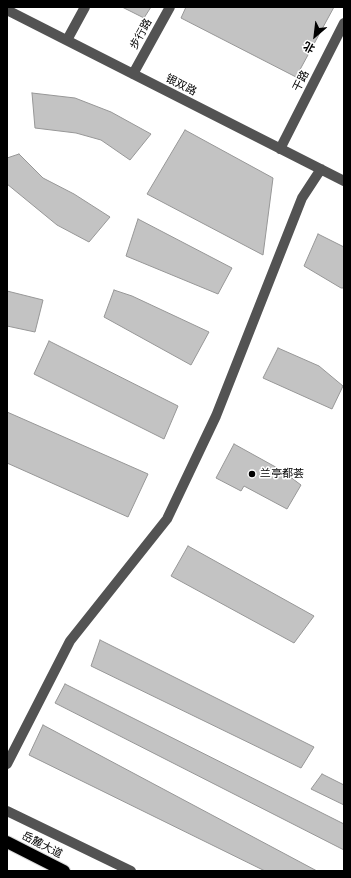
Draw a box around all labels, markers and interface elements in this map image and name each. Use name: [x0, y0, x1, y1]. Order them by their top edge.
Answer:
street label: 步行路: [127, 16, 155, 52]
north arrow: [295, 16, 335, 56]
text: 北: [301, 39, 317, 55]
street label: 干路: [290, 68, 312, 94]
street label: 银双路: [163, 72, 199, 98]
place label: 兰亭都荟: [260, 467, 304, 481]
marker: 兰亭都荟: [247, 469, 257, 479]
street label: 岳麓大道: [19, 829, 65, 861]

